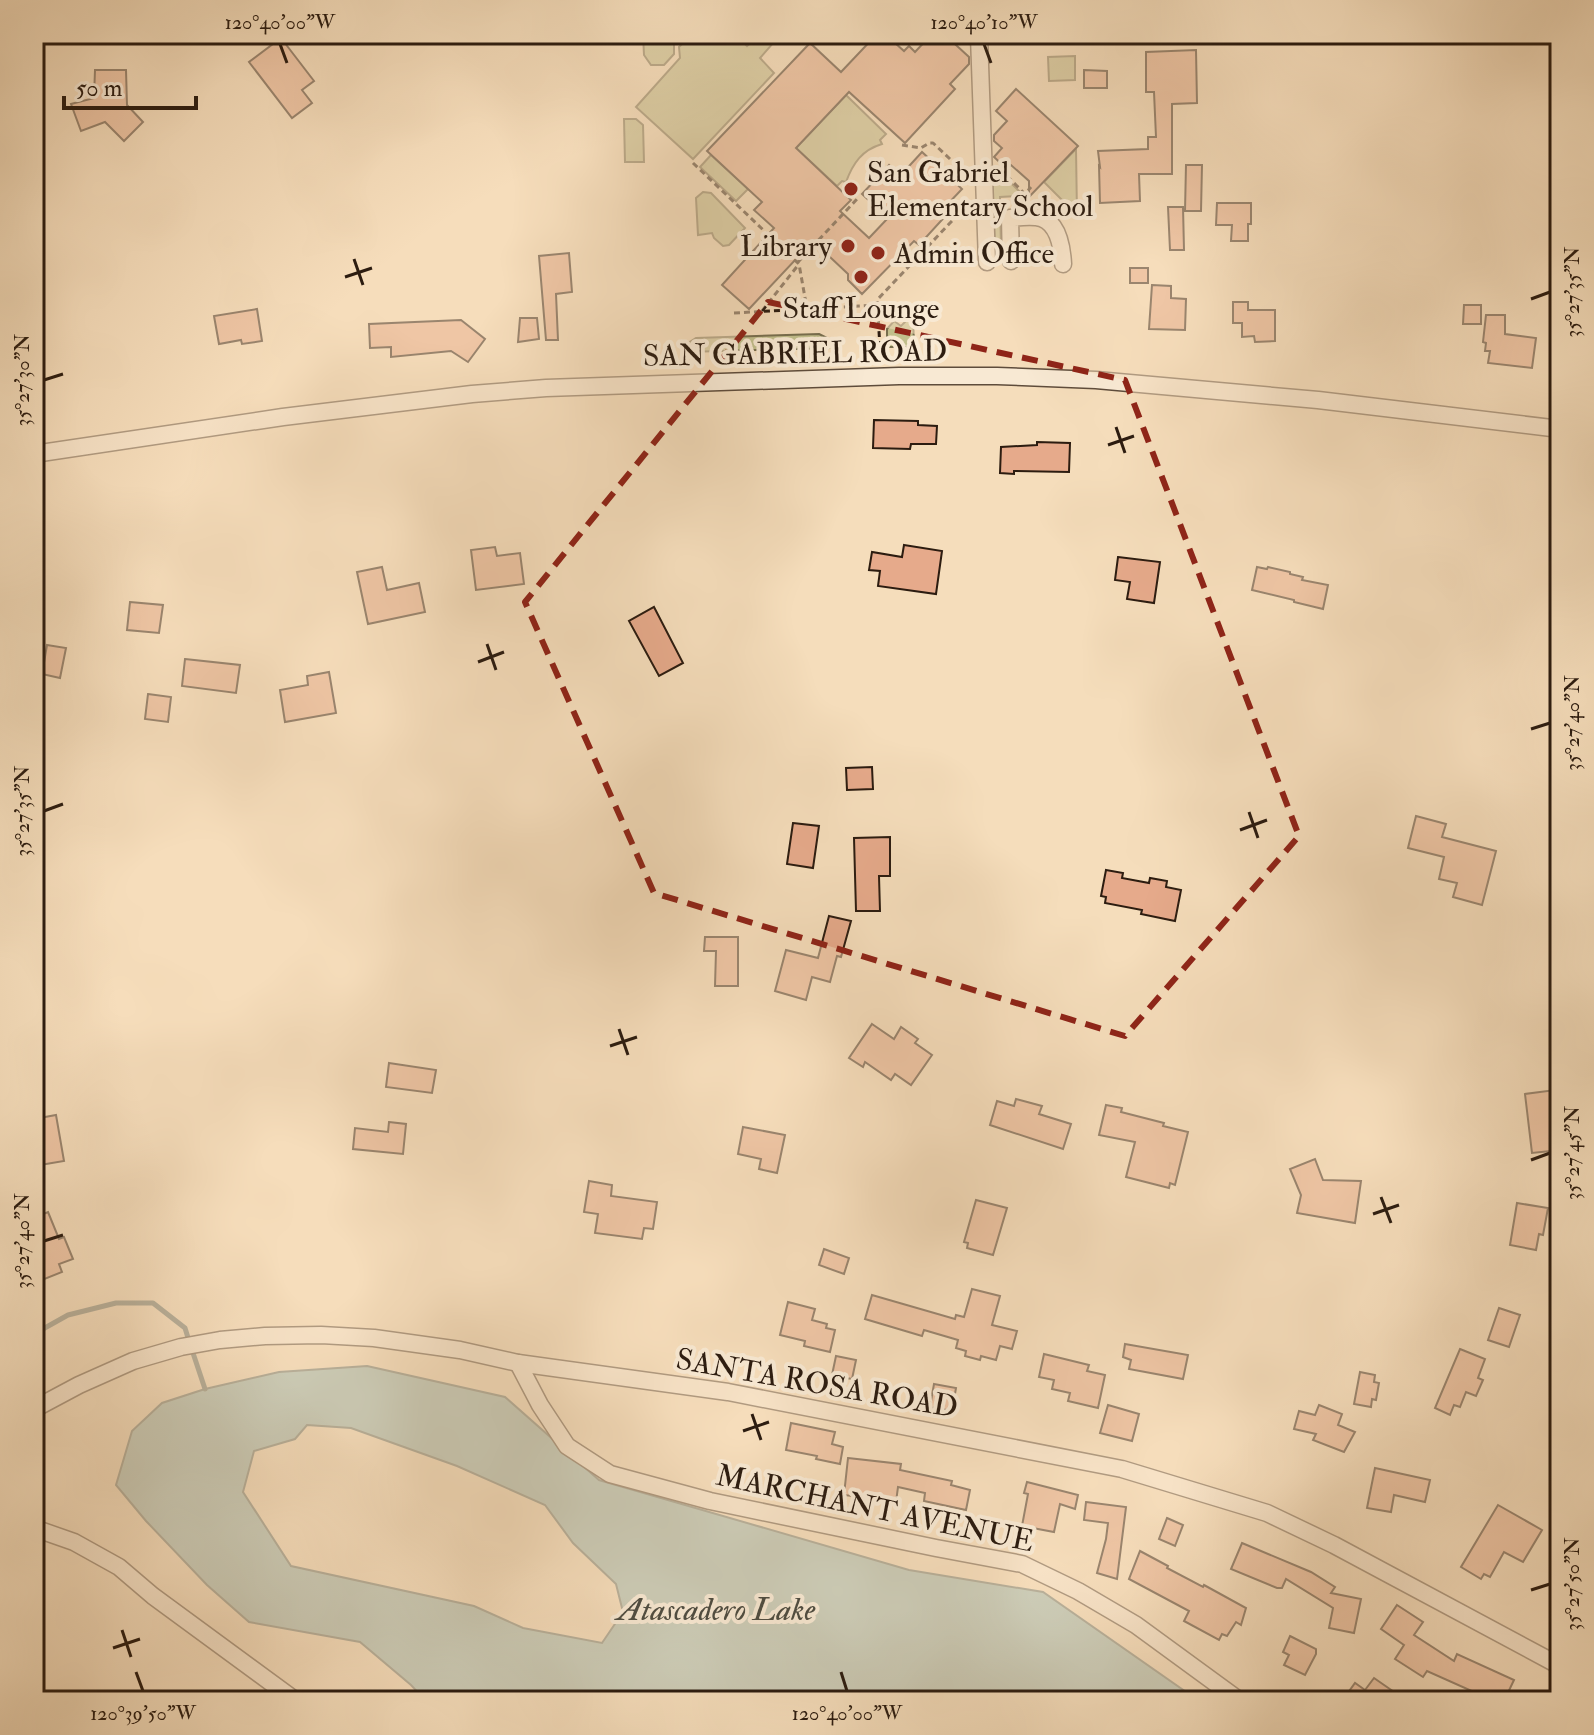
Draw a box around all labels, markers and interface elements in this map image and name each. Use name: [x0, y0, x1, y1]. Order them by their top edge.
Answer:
text: 120°40'00"W: [225, 10, 336, 35]
text: 120°40'10"W: [930, 10, 1038, 35]
scale bar: [64, 60, 196, 110]
text: 50 m: [76, 73, 123, 104]
place label: San Gabriel Elementary School: [867, 154, 1094, 225]
marker: San Gabriel Elementary School: [842, 180, 860, 198]
place label: Library: [740, 228, 833, 265]
place label: Admin Office: [893, 235, 1054, 272]
marker: Library: [839, 237, 857, 255]
marker: Admin Office: [869, 244, 887, 262]
text: 35°27'35"N: [1560, 246, 1585, 338]
marker: Staff Lounge: [852, 268, 870, 286]
place label: Staff Lounge: [783, 290, 939, 327]
street label: SAN GABRIEL ROAD: [643, 332, 947, 375]
text: 35°27'30"N: [10, 334, 35, 426]
text: 35°27'40"N: [1560, 675, 1585, 771]
text: 35°27'35"N: [10, 765, 35, 857]
text: 35°27'45"N: [1560, 1106, 1585, 1200]
text: 35°27'40"N: [10, 1193, 35, 1289]
street label: SANTA ROSA ROAD: [673, 1341, 961, 1426]
street label: MARCHANT AVENUE: [713, 1457, 1037, 1560]
text: 35°27'50"N: [1560, 1537, 1585, 1631]
water label: Atascadero Lake: [614, 1590, 815, 1630]
text: 120°39'50"W: [90, 1701, 196, 1726]
text: 120°40'00"W: [792, 1701, 903, 1726]

